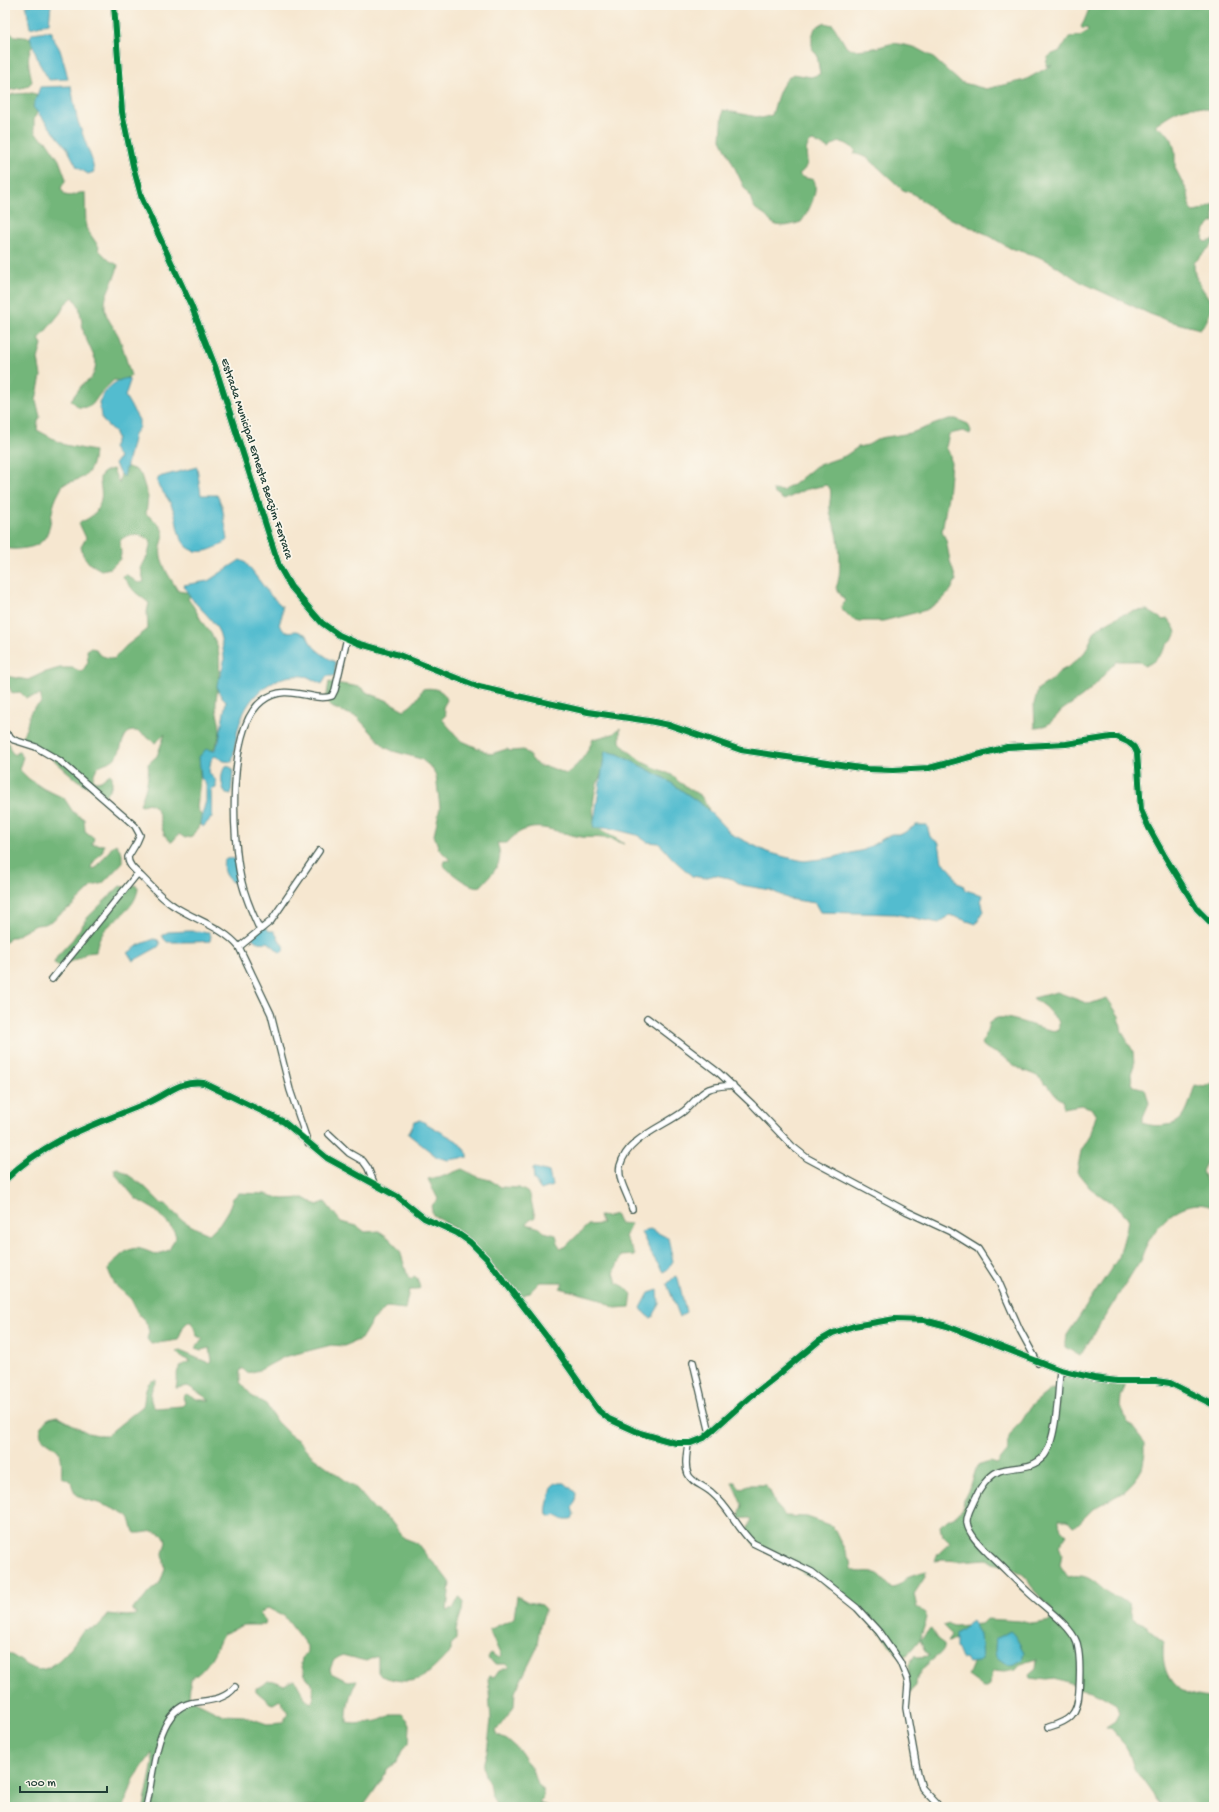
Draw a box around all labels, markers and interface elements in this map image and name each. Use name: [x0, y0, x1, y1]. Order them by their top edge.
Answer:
street label: Estrada Municipal Ernesta Beazim Ferrara: [217, 357, 295, 561]
scale bar: [20, 1768, 107, 1794]
text: 100 m: [25, 1777, 56, 1791]

